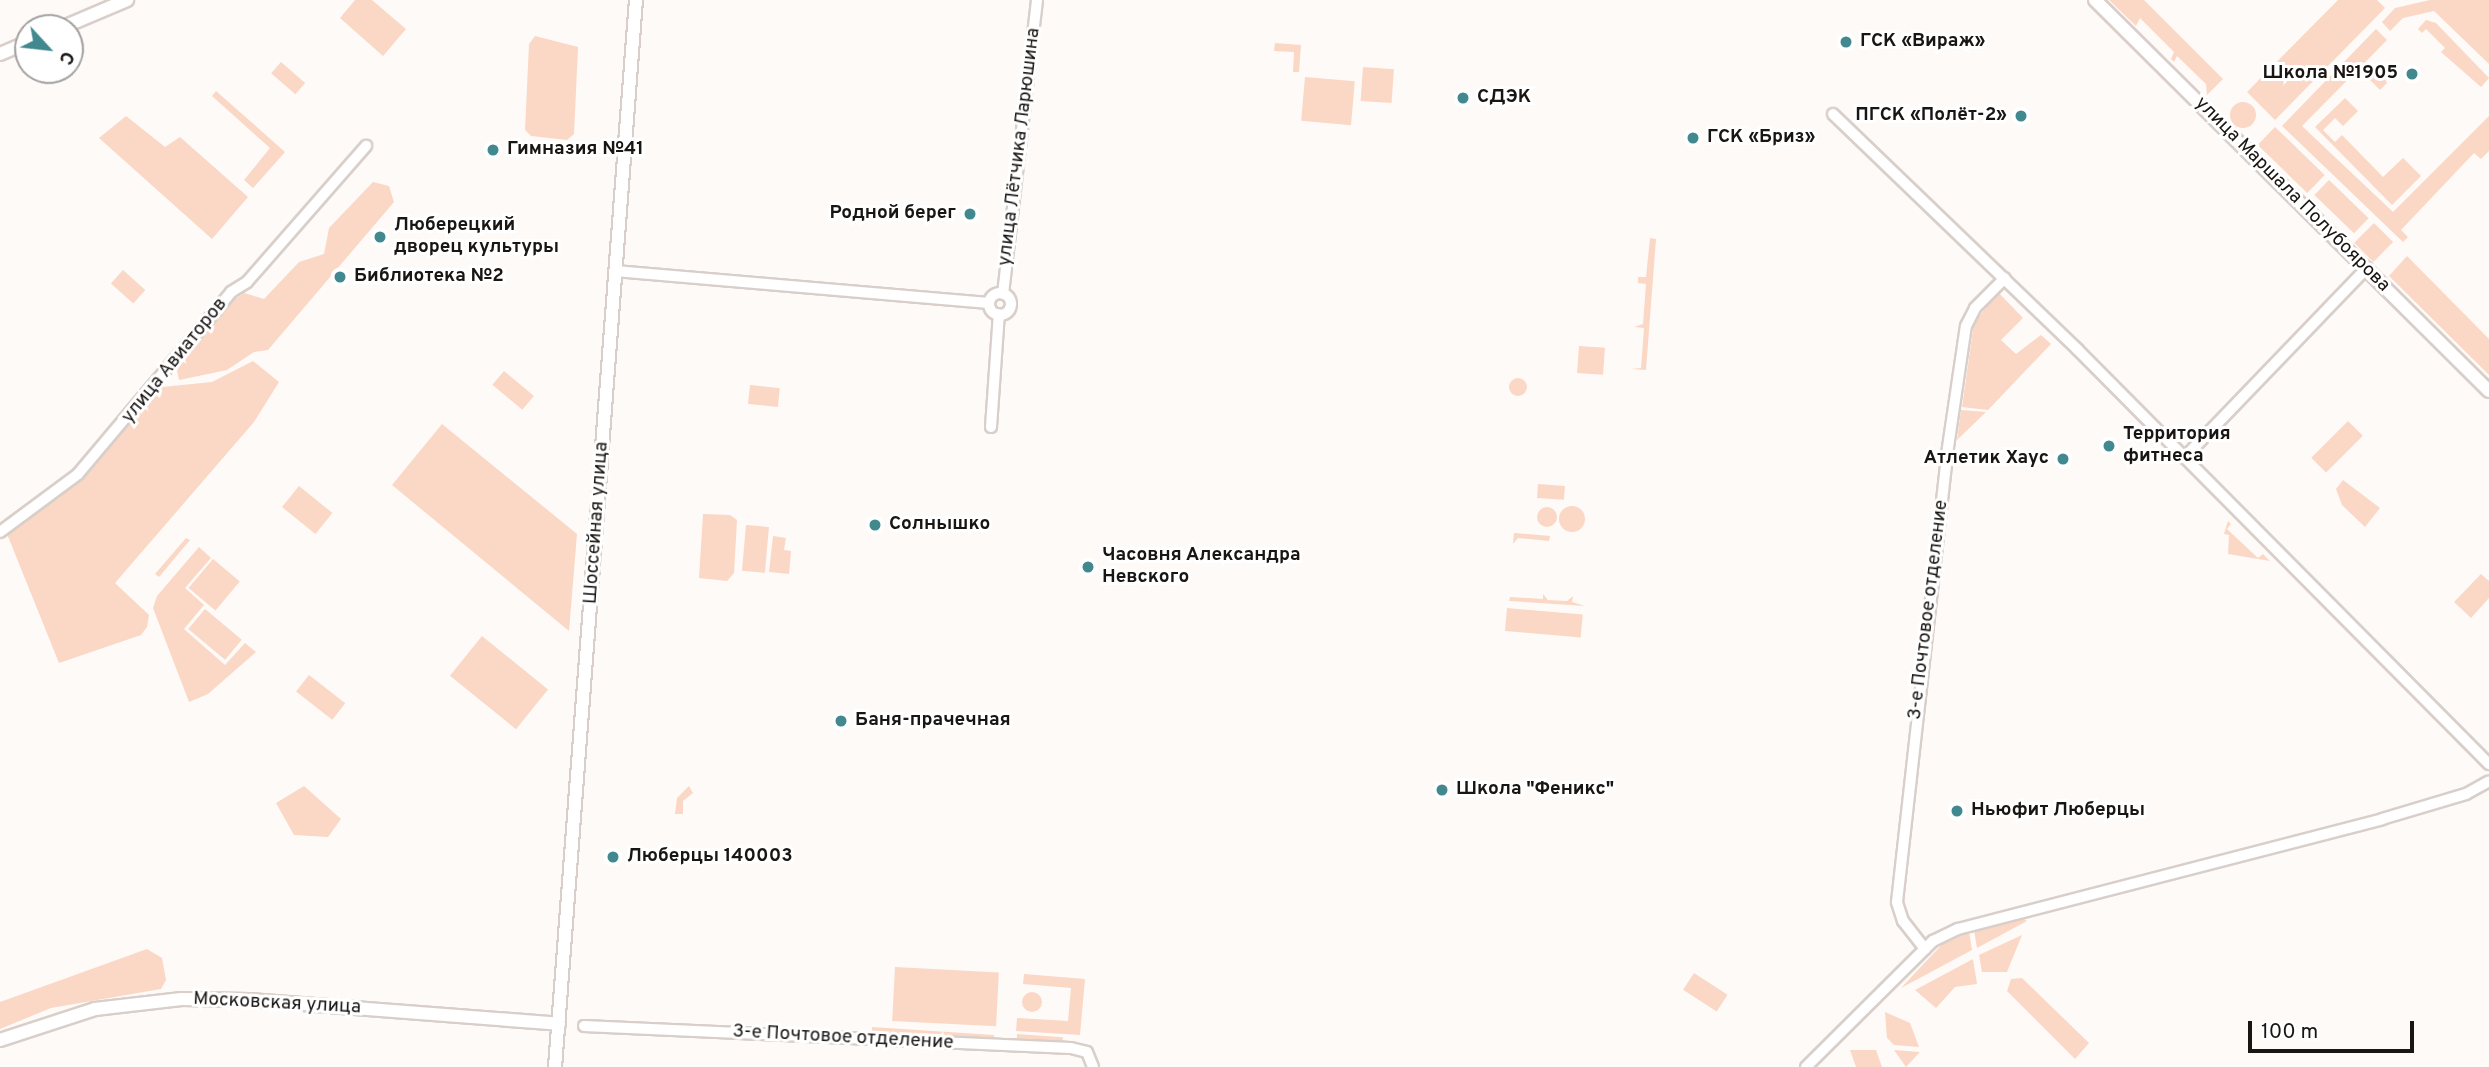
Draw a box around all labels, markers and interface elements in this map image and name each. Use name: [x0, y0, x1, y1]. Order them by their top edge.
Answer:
north arrow: [14, 14, 84, 84]
street label: улица Лётчика Ларюшина: [994, 27, 1046, 267]
place label: ГСК «Вираж»: [1860, 31, 1985, 53]
marker: ГСК «Вираж»: [1838, 34, 1854, 50]
text: С: [52, 47, 79, 68]
place label: Школа №1905: [2262, 63, 2398, 85]
marker: Школа №1905: [2404, 66, 2420, 82]
place label: СДЭК: [1477, 87, 1531, 109]
marker: СДЭК: [1455, 90, 1471, 106]
street label: улица Маршала Полубоярова: [2190, 93, 2394, 297]
place label: ПГСК «Полёт-2»: [1855, 105, 2007, 127]
marker: ПГСК «Полёт-2»: [2013, 108, 2029, 124]
place label: ГСК «Бриз»: [1707, 127, 1815, 149]
marker: ГСК «Бриз»: [1685, 130, 1701, 146]
place label: Гимназия №41: [507, 139, 644, 161]
marker: Гимназия №41: [485, 142, 501, 158]
place label: Родной берег: [829, 203, 956, 225]
marker: Родной берег: [962, 206, 978, 222]
place label: Люберецкий дворец культуры: [394, 215, 559, 259]
marker: Люберецкий дворец культуры: [372, 229, 388, 245]
place label: Библиотека №2: [354, 266, 504, 288]
marker: Библиотека №2: [332, 269, 348, 285]
street label: улица Авиаторов: [117, 293, 233, 429]
place label: Территория фитнеса: [2123, 424, 2231, 468]
marker: Территория фитнеса: [2101, 438, 2117, 454]
street label: Шоссейная улица: [580, 441, 614, 605]
place label: Атлетик Хаус: [1923, 448, 2049, 470]
marker: Атлетик Хаус: [2055, 451, 2071, 467]
street label: 3-е Почтовое отделение: [1904, 499, 1954, 721]
place label: Солнышко: [889, 514, 990, 536]
marker: Солнышко: [867, 517, 883, 533]
place label: Часовня Александра Невского: [1102, 545, 1301, 589]
marker: Часовня Александра Невского: [1080, 559, 1096, 575]
place label: Баня-прачечная: [855, 710, 1011, 732]
marker: Баня-прачечная: [833, 713, 849, 729]
place label: Школа "Феникс": [1456, 779, 1614, 801]
marker: Школа "Феникс": [1434, 782, 1450, 798]
place label: Ньюфит Люберцы: [1971, 800, 2145, 822]
marker: Ньюфит Люберцы: [1949, 803, 1965, 819]
place label: Люберцы 140003: [627, 846, 793, 868]
marker: Люберцы 140003: [605, 849, 621, 865]
street label: Московская улица: [193, 988, 361, 1020]
scale bar: [2251, 1007, 2417, 1052]
text: 100 m: [2261, 1019, 2318, 1046]
street label: 3-е Почтовое отделение: [732, 1021, 954, 1055]

